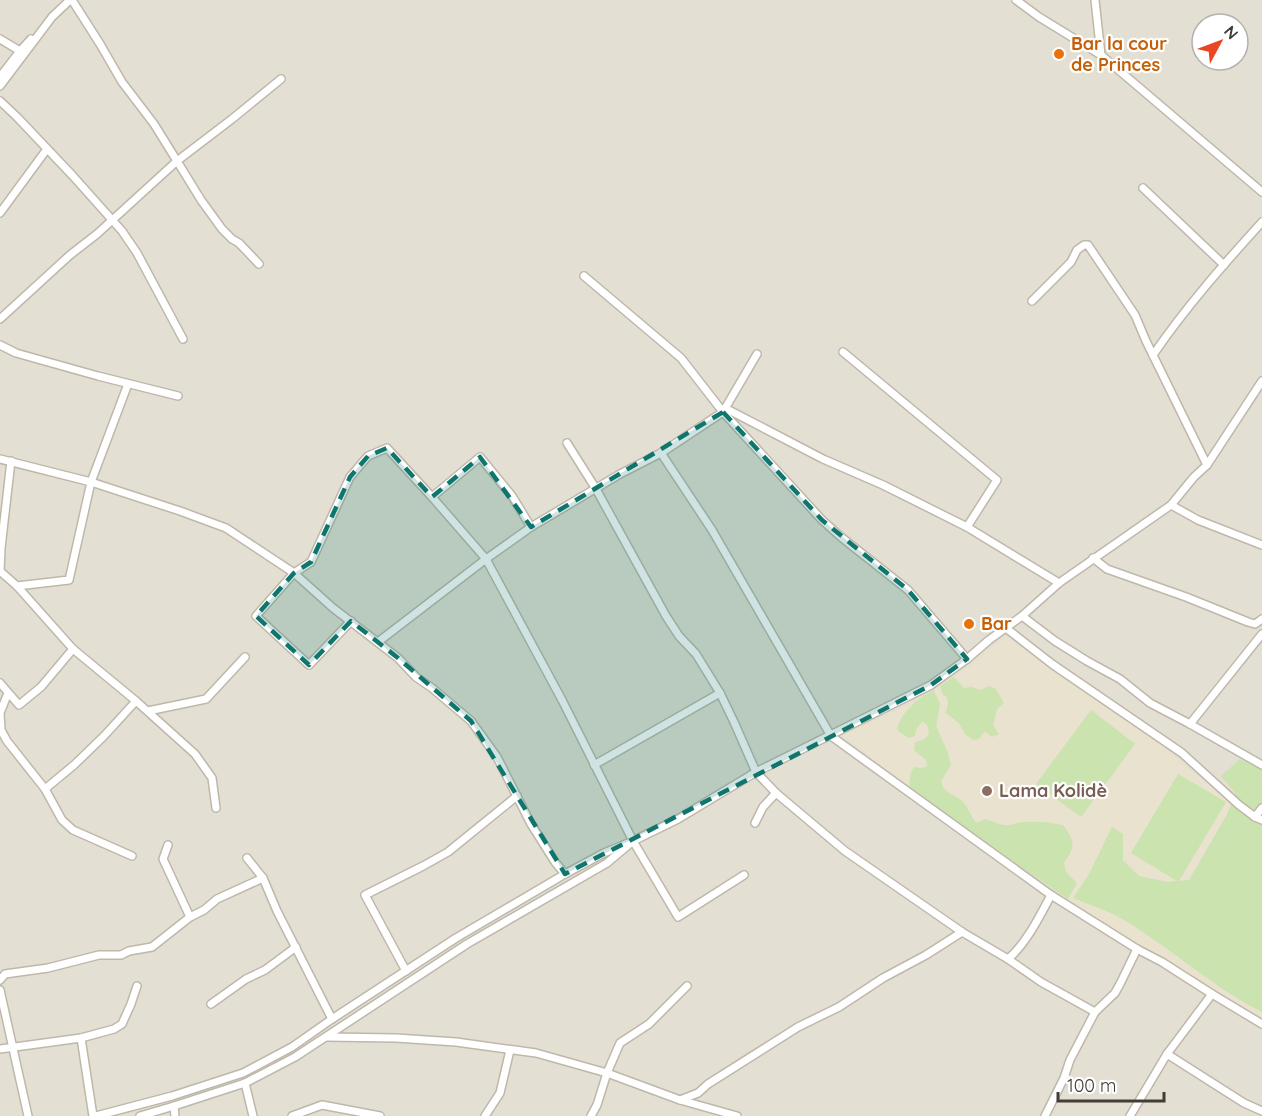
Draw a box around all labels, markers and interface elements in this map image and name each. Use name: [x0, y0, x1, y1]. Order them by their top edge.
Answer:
north arrow: [1190, 12, 1250, 72]
text: N: [1220, 21, 1243, 43]
place label: Bar la cour de Princes: [1071, 32, 1167, 76]
marker: Bar la cour de Princes: [1052, 47, 1066, 61]
place label: Bar: [981, 612, 1012, 635]
marker: Bar: [962, 617, 976, 631]
place label: Lama Kolidè: [999, 779, 1107, 802]
marker: Lama Kolidè: [980, 784, 994, 798]
scale bar: [1058, 1065, 1164, 1103]
text: 100 m: [1067, 1074, 1116, 1097]

